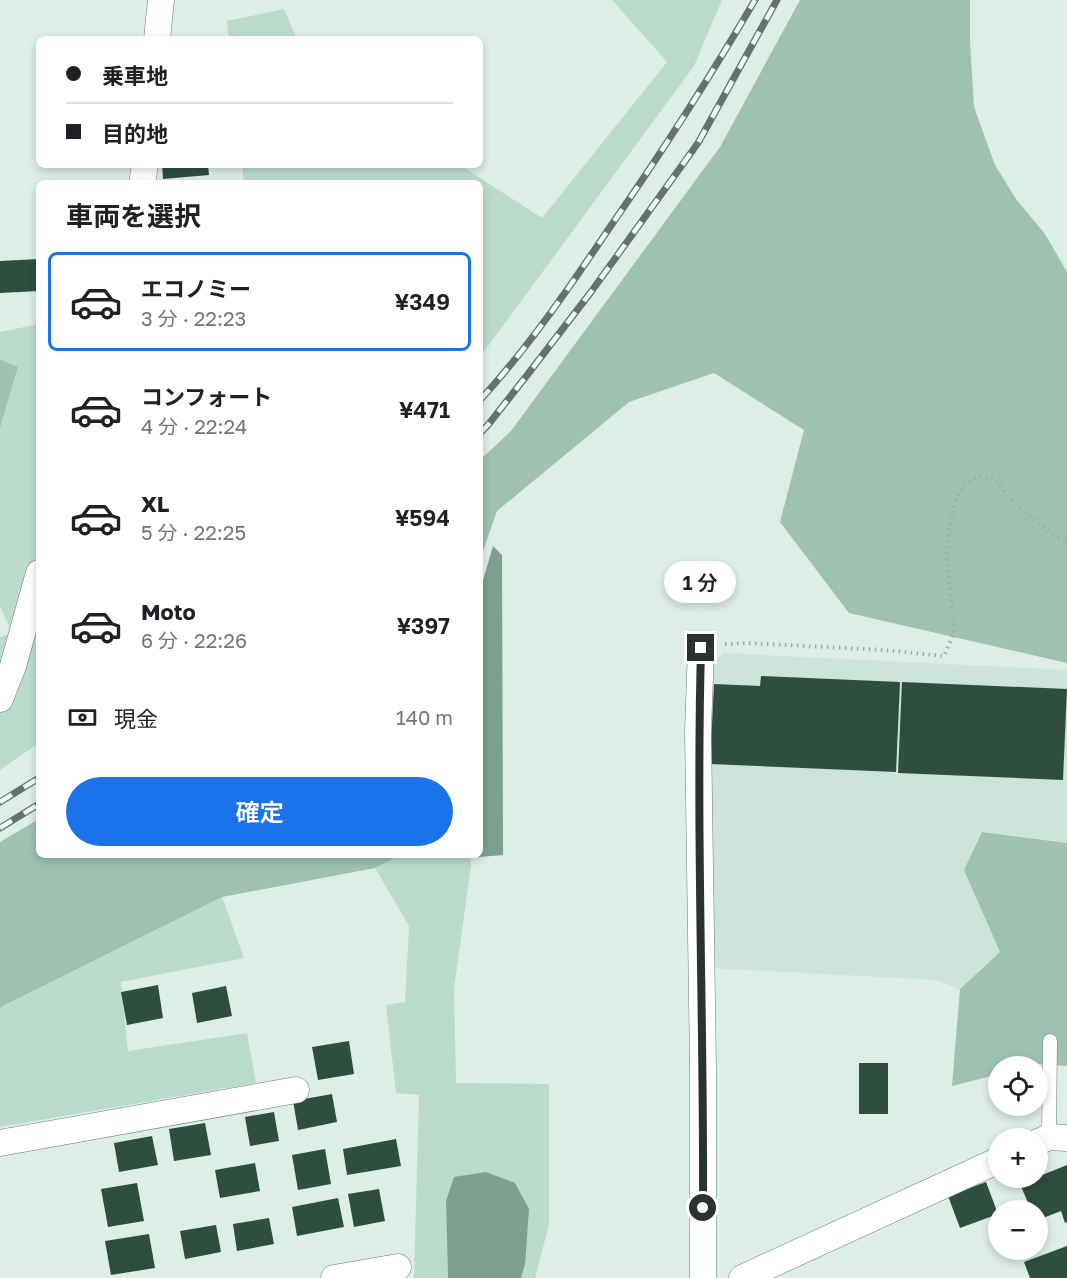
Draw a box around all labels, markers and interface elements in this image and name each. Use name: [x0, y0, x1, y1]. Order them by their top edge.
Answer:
text: 乗車地: [102, 62, 168, 89]
text: 目的地: [102, 120, 168, 147]
text: 車両を選択: [66, 200, 201, 232]
icon: car: [69, 275, 123, 329]
text: エコノミー: [141, 275, 251, 302]
text: ¥349: [395, 288, 450, 315]
text: 3 分 · 22:23: [141, 306, 246, 330]
icon: car: [69, 383, 123, 437]
text: コンフォート: [141, 383, 272, 410]
text: ¥471: [399, 396, 450, 423]
text: 4 分 · 22:24: [141, 414, 247, 438]
text: XL: [141, 490, 169, 517]
icon: car: [69, 491, 123, 545]
text: ¥594: [395, 504, 450, 531]
text: 5 分 · 22:25: [141, 520, 246, 544]
callout: 1 分: [665, 561, 737, 603]
text: 1 分: [682, 570, 718, 594]
text: Moto: [141, 598, 196, 625]
icon: car: [69, 599, 123, 653]
text: ¥397: [397, 612, 450, 639]
text: 6 分 · 22:26: [141, 628, 247, 652]
route end: [687, 634, 714, 661]
icon: cash: [66, 701, 99, 734]
text: 現金: [114, 705, 158, 732]
text: 140 m: [396, 705, 453, 729]
button: 確定: [66, 777, 453, 846]
map controls: [988, 1056, 1048, 1260]
button: locate: [988, 1056, 1048, 1116]
button: +: [988, 1128, 1048, 1188]
route start: [689, 1194, 716, 1221]
button: −: [988, 1200, 1048, 1260]

